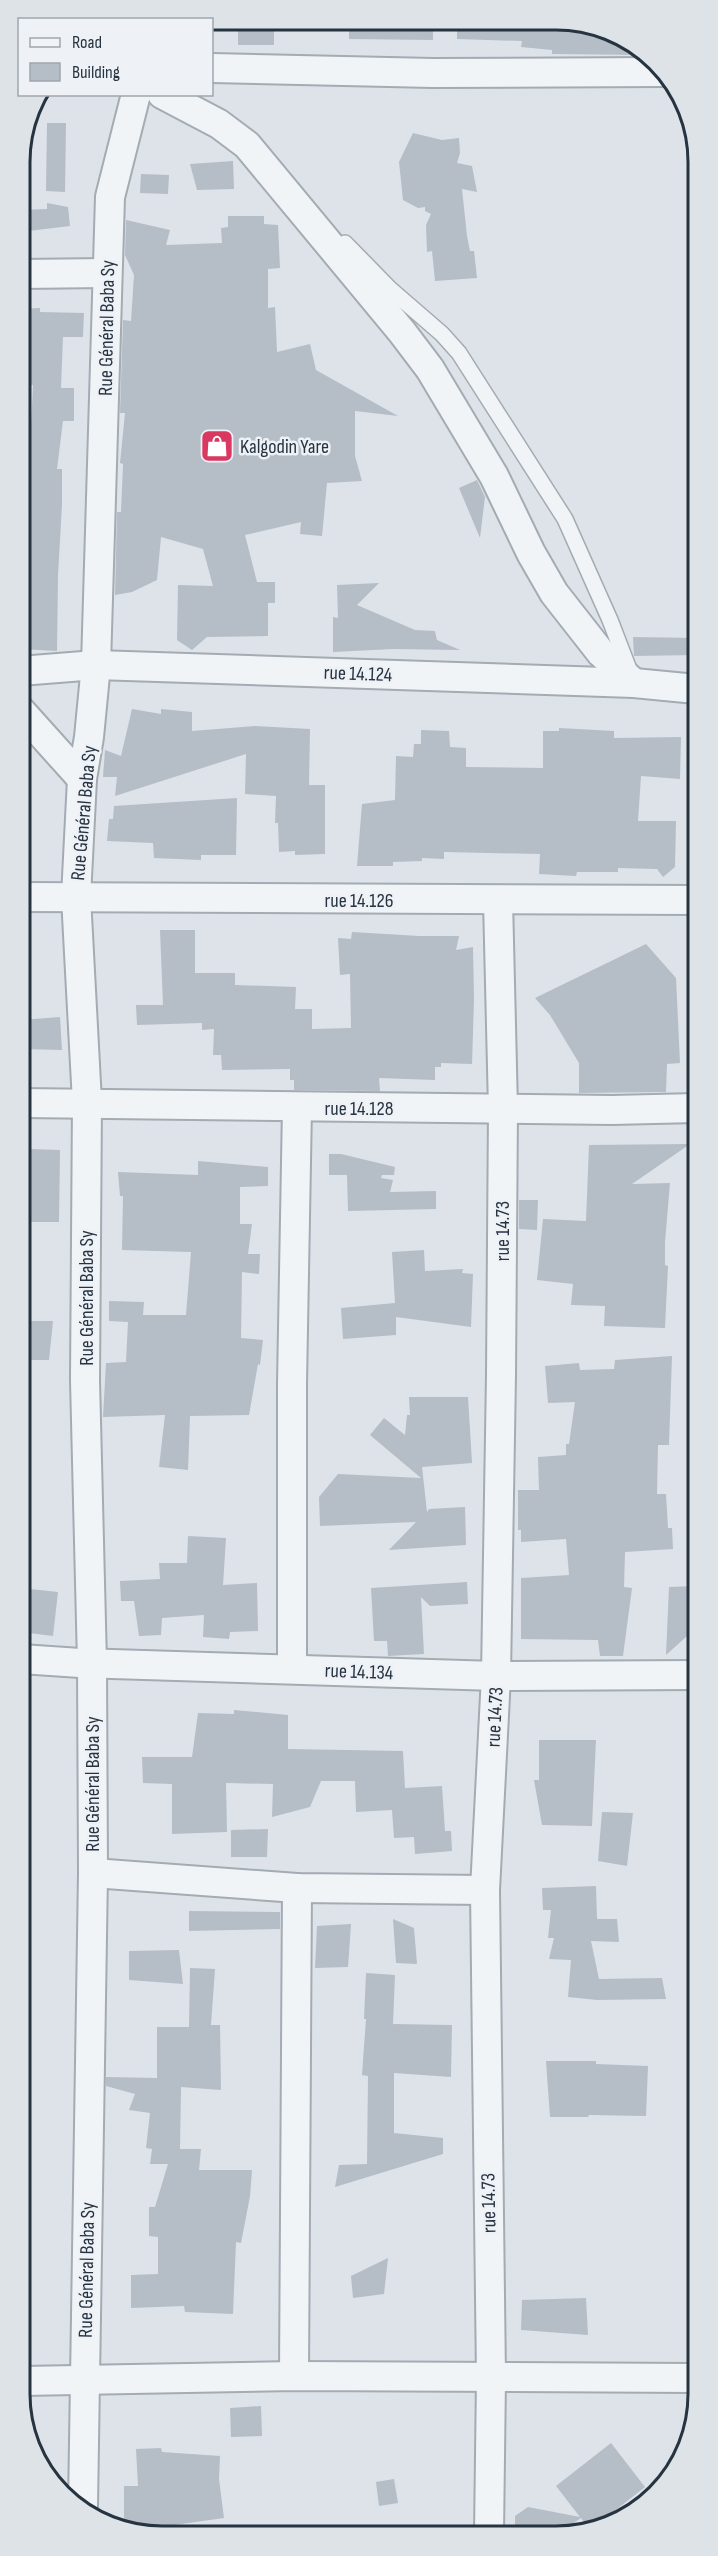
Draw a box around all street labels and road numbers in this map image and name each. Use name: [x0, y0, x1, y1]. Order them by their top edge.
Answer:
street label: Rue Général Baba Sy: [94, 260, 120, 396]
street label: rue 14.124: [323, 661, 393, 687]
street label: Rue Général Baba Sy: [66, 744, 102, 882]
street label: rue 14.126: [325, 889, 393, 913]
street label: rue 14.128: [325, 1097, 393, 1121]
street label: rue 14.73: [491, 1201, 515, 1261]
street label: Rue Général Baba Sy: [75, 1230, 99, 1366]
street label: rue 14.134: [324, 1659, 394, 1685]
street label: rue 14.73: [481, 1686, 509, 1748]
street label: Rue Général Baba Sy: [81, 1716, 105, 1852]
street label: rue 14.73: [476, 2173, 502, 2233]
street label: Rue Général Baba Sy: [74, 2202, 100, 2338]

